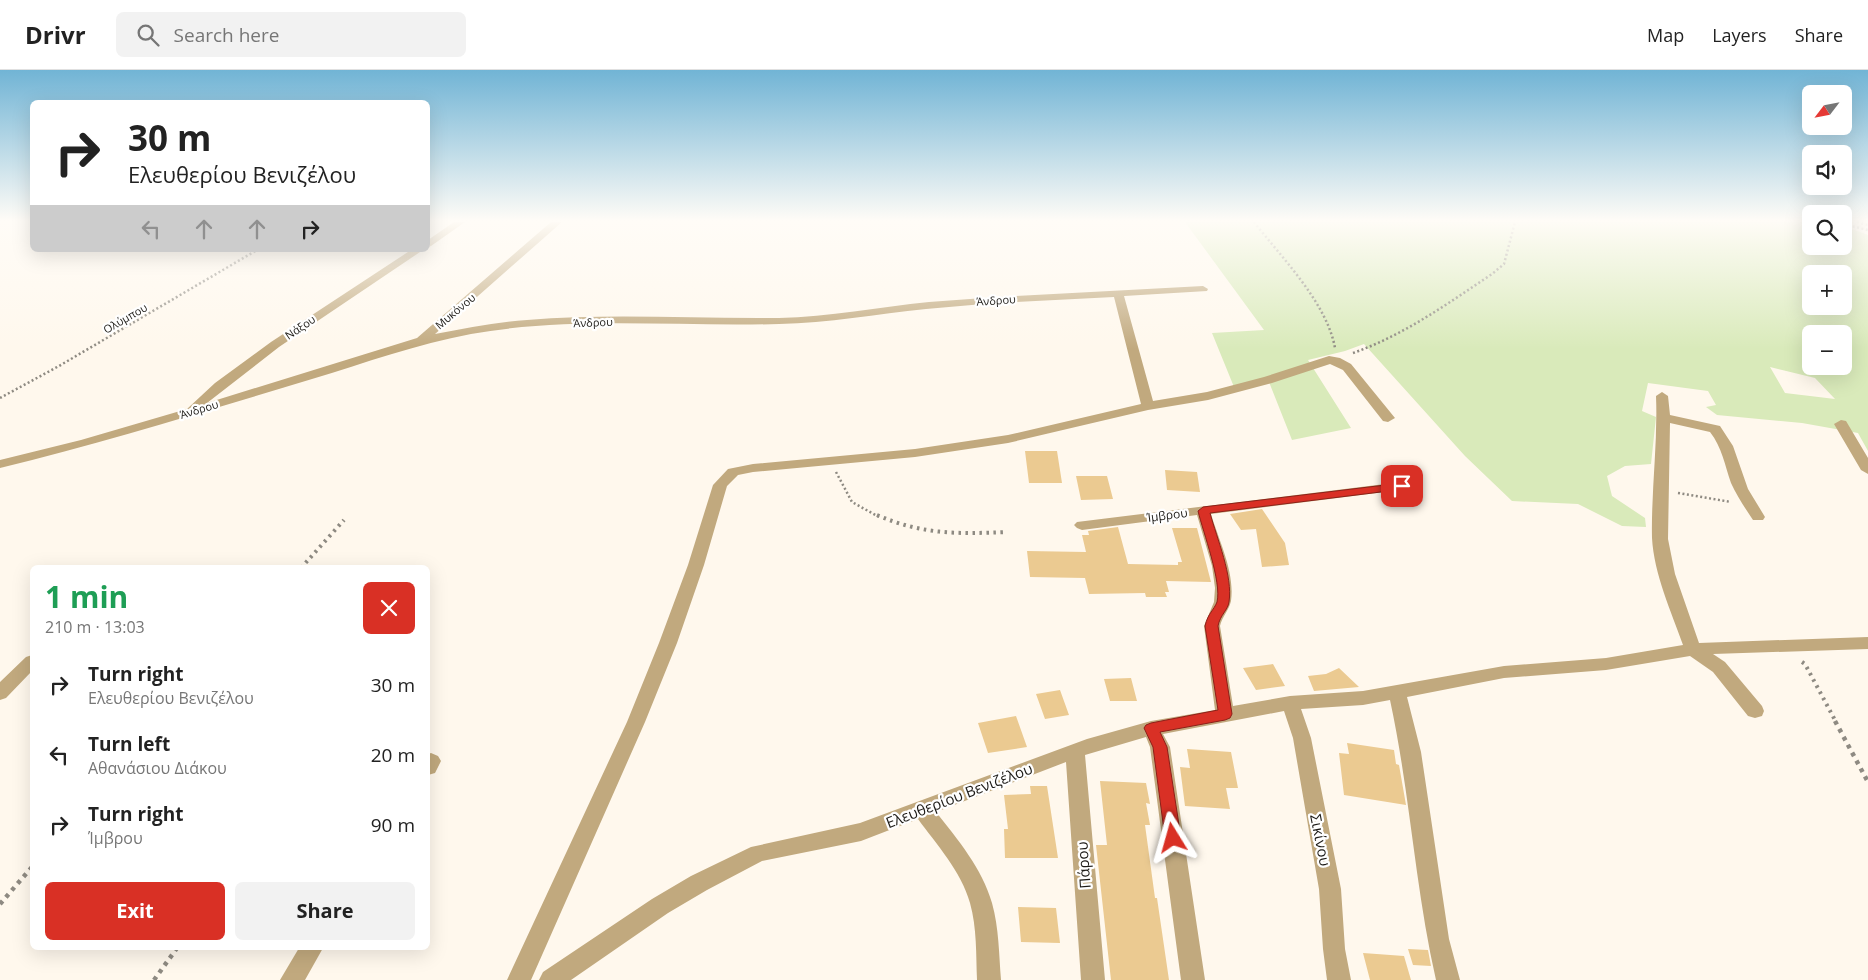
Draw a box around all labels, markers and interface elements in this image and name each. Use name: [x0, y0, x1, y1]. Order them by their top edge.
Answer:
search box: [116, 12, 466, 57]
text: Drivr: [25, 18, 86, 51]
icon: search: [134, 21, 162, 49]
text: Search here: [174, 22, 279, 48]
text: Map: [1647, 23, 1684, 47]
text: Layers: [1712, 23, 1767, 47]
text: Share: [1795, 23, 1843, 47]
north arrow: [1802, 85, 1852, 135]
map controls: [1802, 85, 1852, 375]
text: 30 m: [128, 114, 211, 161]
icon: right: [45, 120, 110, 185]
button: sound: [1802, 145, 1852, 195]
text: Ελευθερίου Βενιζέλου: [128, 159, 356, 189]
button: search: [1802, 205, 1852, 255]
icon: left: [137, 215, 165, 243]
icon: ahead: [190, 215, 218, 243]
icon: ahead: [243, 215, 271, 243]
icon: right: [296, 215, 324, 243]
button: +: [1802, 265, 1852, 315]
street label: Μυκόνου: [432, 290, 479, 332]
street label: Άνδρου: [976, 291, 1016, 309]
street label: Ολύμπου: [100, 299, 150, 337]
street label: Νάξου: [282, 311, 318, 343]
street label: Άνδρου: [573, 314, 613, 330]
button: −: [1802, 325, 1852, 375]
street label: Άνδρου: [178, 396, 220, 422]
pin: [1381, 465, 1423, 507]
icon: arrive: [1388, 472, 1416, 500]
street label: Ίμβρου: [1145, 504, 1188, 526]
text: 1 min: [45, 576, 128, 617]
button: close: [363, 582, 415, 634]
text: 210 m · 13:03: [45, 616, 145, 638]
text: Turn right: [88, 661, 183, 687]
icon: right: [45, 671, 73, 699]
text: 30 m: [371, 672, 415, 698]
text: Ελευθερίου Βενιζέλου: [88, 687, 254, 709]
text: Turn left: [88, 731, 170, 757]
icon: left: [45, 741, 73, 769]
text: 20 m: [371, 742, 415, 768]
text: Αθανάσιου Διάκου: [88, 757, 227, 779]
street label: Ελευθερίου Βενιζέλου: [883, 758, 1035, 832]
text: Turn right: [88, 801, 183, 827]
icon: right: [45, 811, 73, 839]
position arrow: [1146, 811, 1198, 863]
text: 90 m: [371, 812, 415, 838]
street label: Σικίνου: [1306, 812, 1336, 868]
text: Ίμβρου: [88, 827, 143, 849]
street label: Πάρου: [1071, 841, 1095, 889]
button: Exit: [45, 882, 225, 940]
button: Share: [235, 882, 415, 940]

